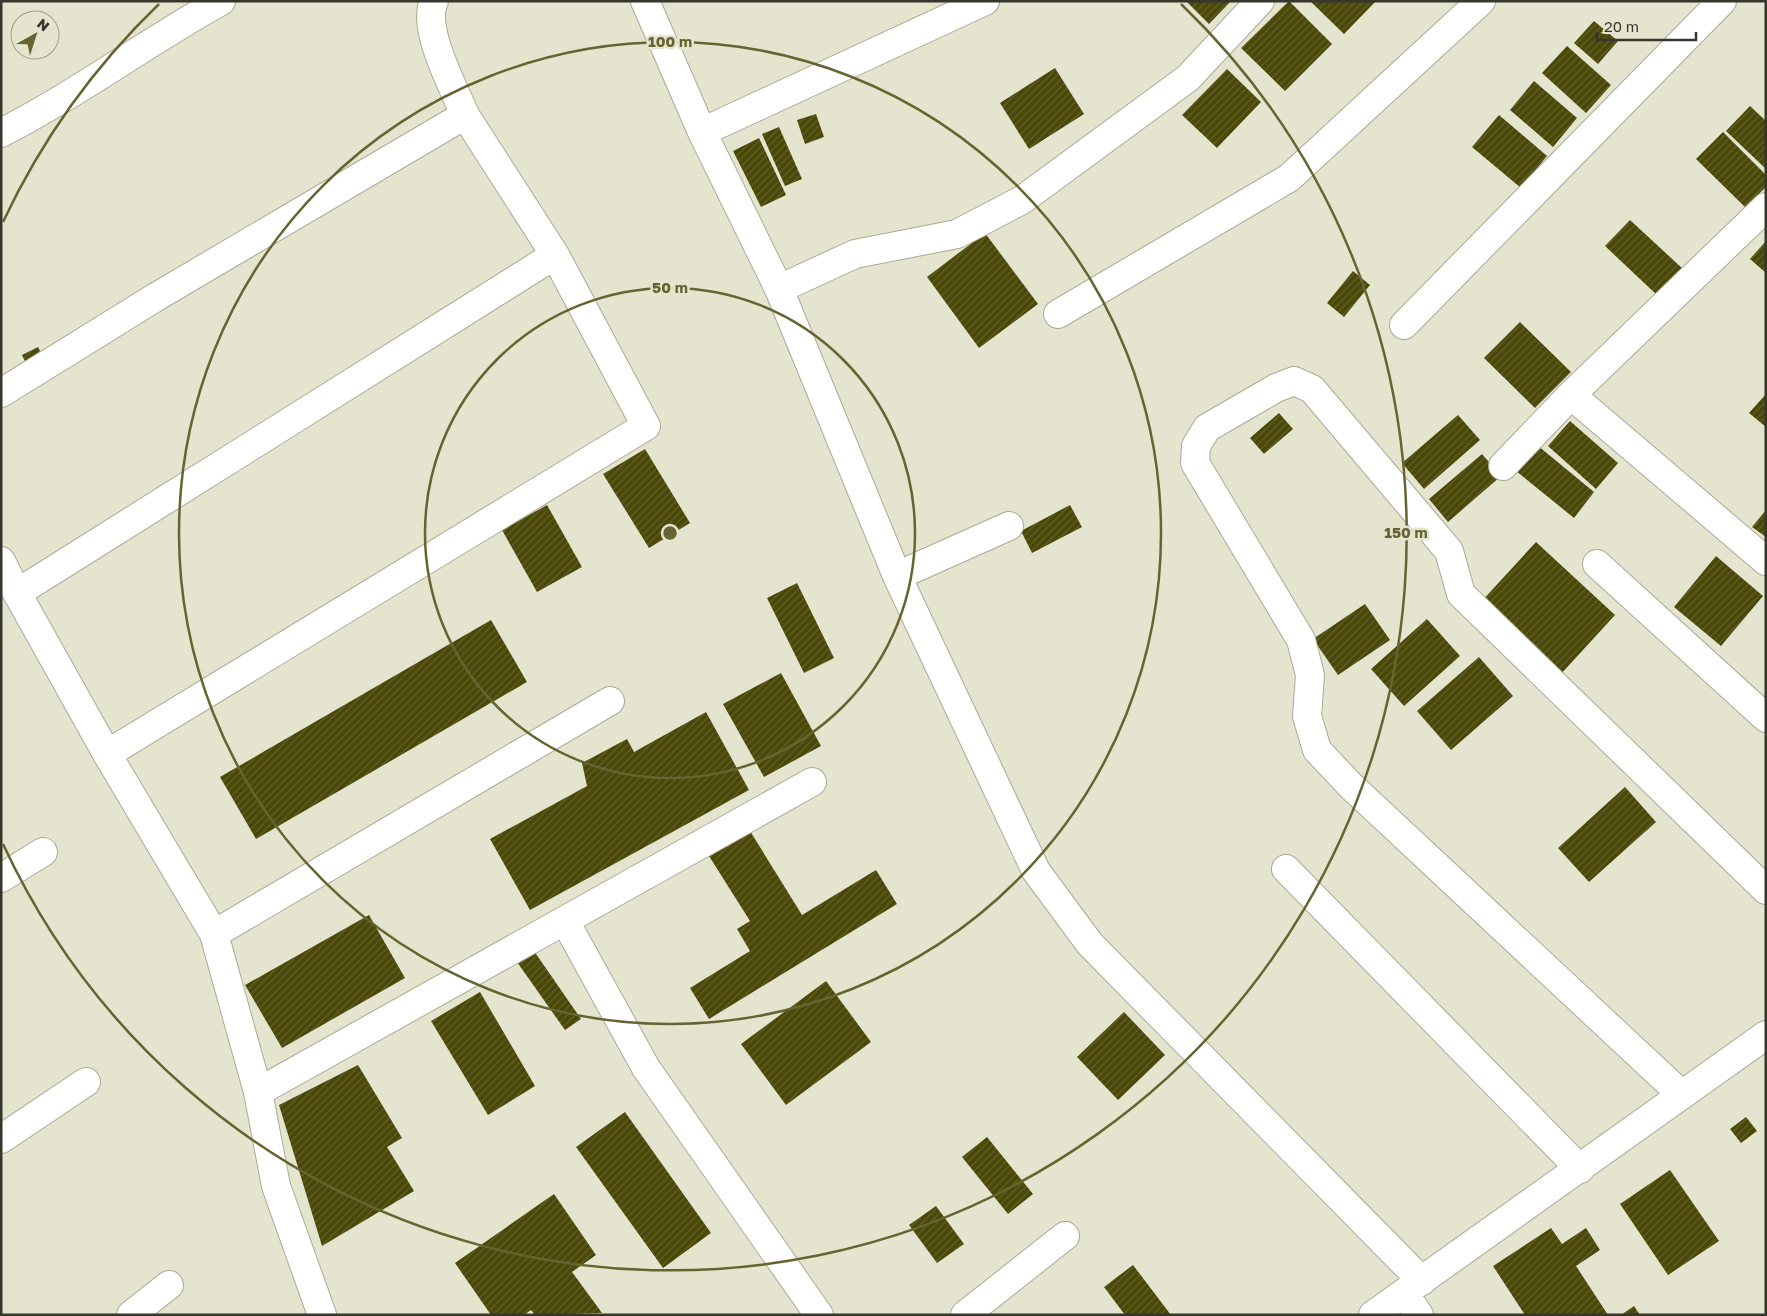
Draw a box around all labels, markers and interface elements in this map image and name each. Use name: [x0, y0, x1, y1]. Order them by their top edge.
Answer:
north arrow: [10, 10, 60, 60]
scale bar: [1597, 10, 1696, 42]
text: N: [34, 15, 53, 34]
text: 20 m: [1604, 17, 1639, 35]
text: 100 m: [648, 32, 692, 50]
text: 50 m: [652, 278, 688, 296]
text: 150 m: [1384, 523, 1428, 541]
centre of rings: [661, 524, 679, 542]

